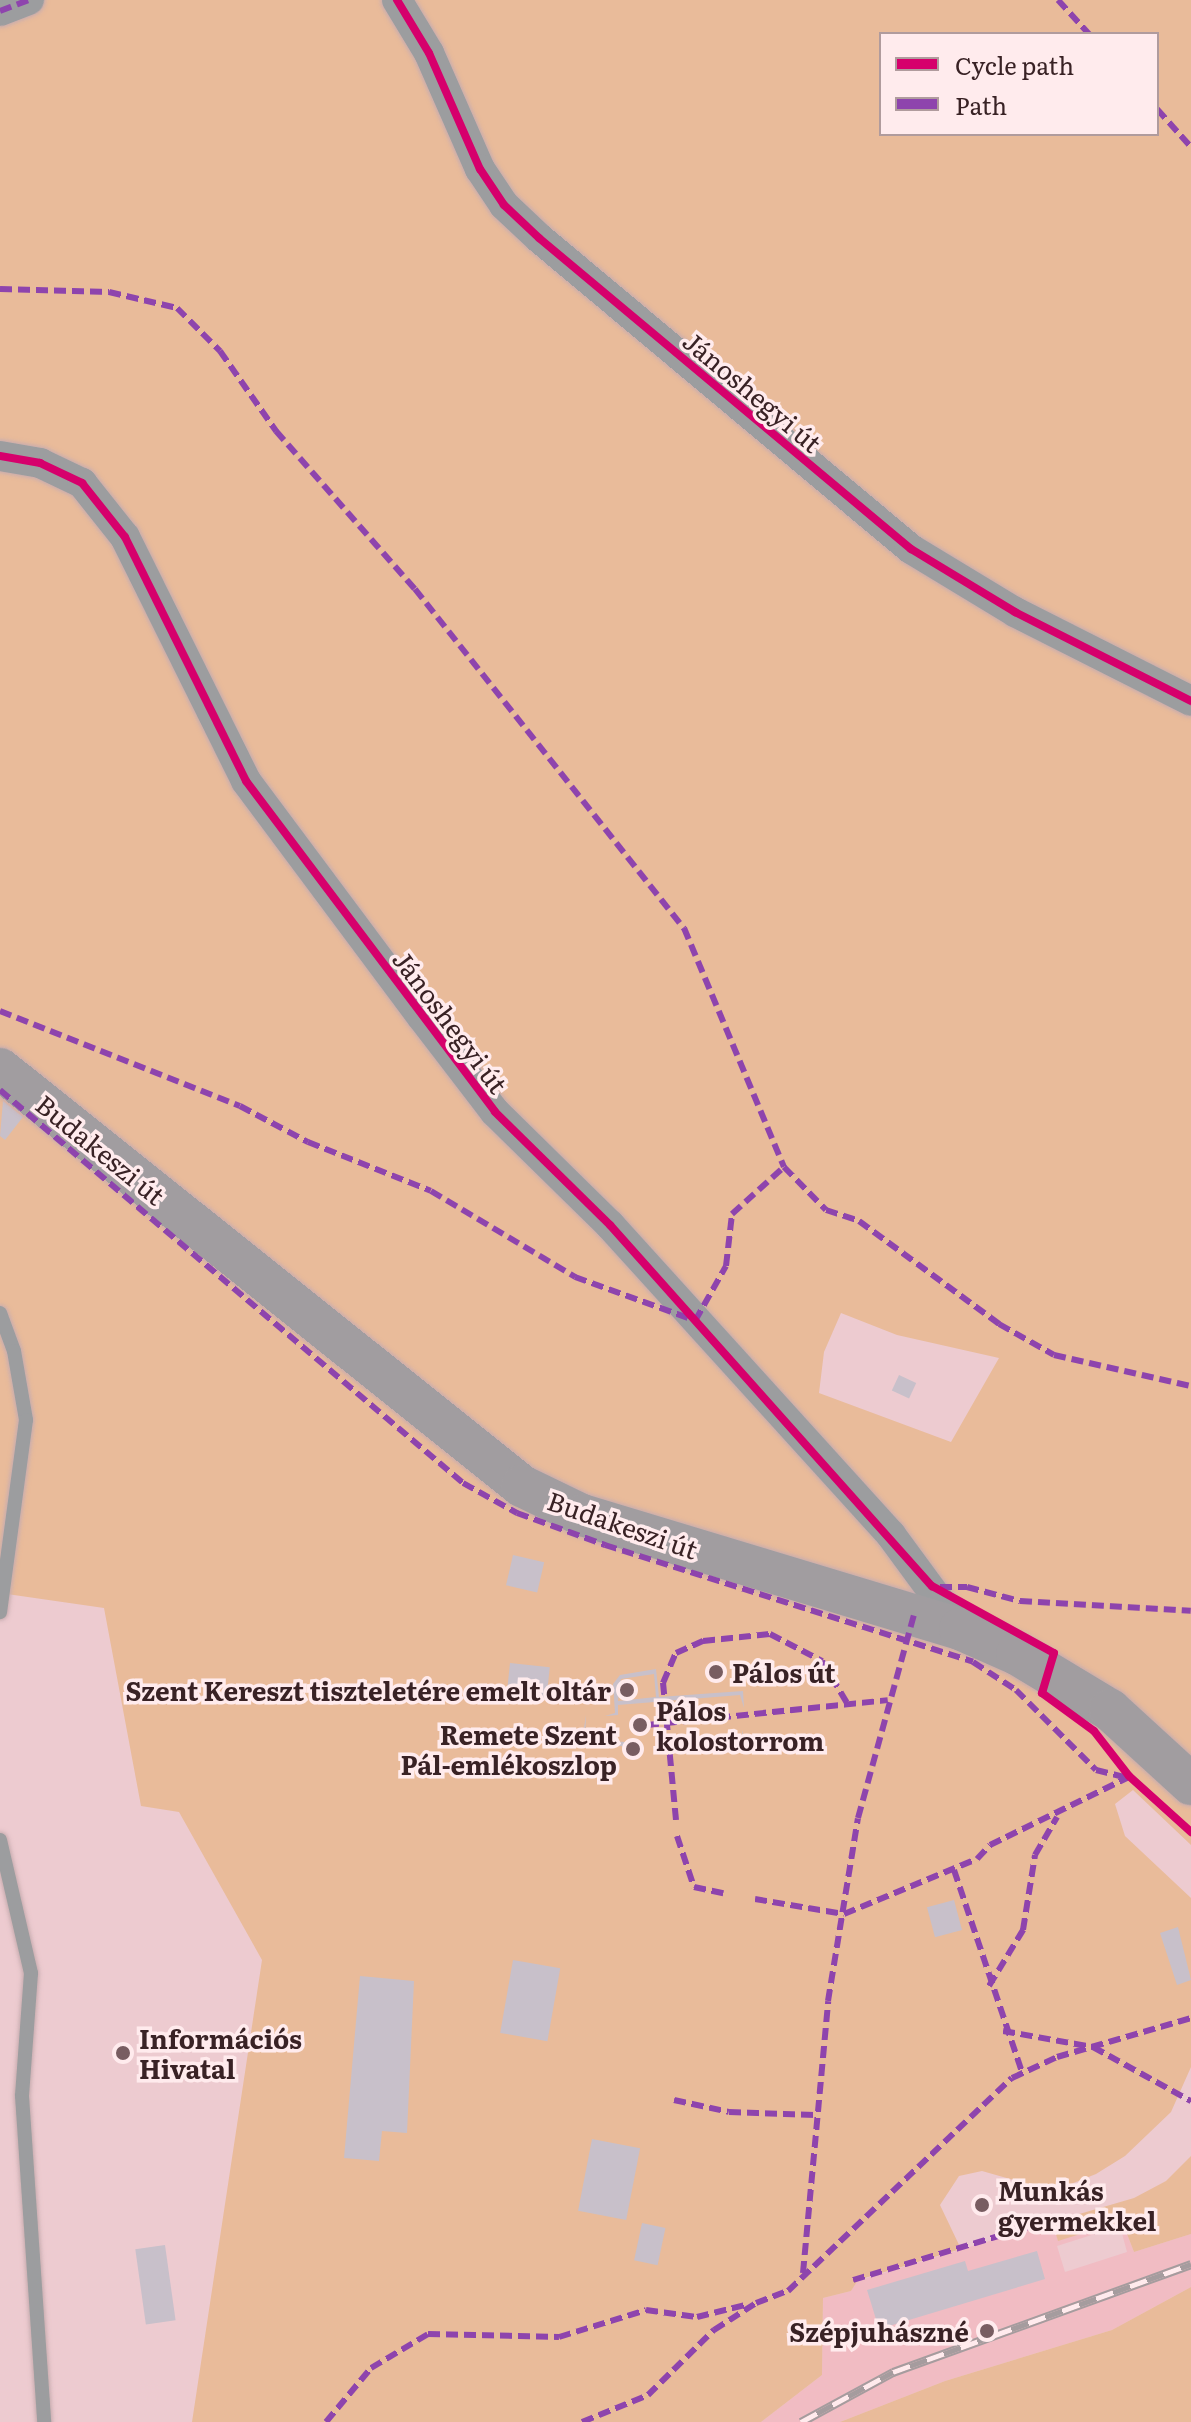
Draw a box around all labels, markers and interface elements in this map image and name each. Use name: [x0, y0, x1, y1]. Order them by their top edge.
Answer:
legend: [879, 32, 1159, 136]
text: Cycle path: [955, 47, 1074, 82]
text: Path: [955, 87, 1007, 122]
street label: Jánoshegyi út: [677, 324, 829, 458]
street label: Jánoshegyi út: [387, 943, 515, 1099]
street label: Budakeszi út: [30, 1088, 172, 1210]
street label: Budakeszi út: [544, 1484, 702, 1564]
place label: Pálos út: [732, 1656, 836, 1688]
marker: Pálos út: [707, 1663, 725, 1681]
place label: Szent Kereszt tiszteletére emelt oltár: [126, 1674, 611, 1706]
marker: Szent Kereszt tiszteletére emelt oltár: [618, 1681, 636, 1699]
place label: Pálos kolostorrom: [656, 1694, 824, 1756]
marker: Pálos kolostorrom: [631, 1716, 649, 1734]
place label: Remete Szent Pál-emlékoszlop: [400, 1718, 617, 1780]
marker: Remete Szent Pál-emlékoszlop: [624, 1740, 642, 1758]
place label: Információs Hivatal: [139, 2022, 302, 2084]
marker: Információs Hivatal: [114, 2044, 132, 2062]
place label: Munkás gyermekkel: [998, 2174, 1156, 2236]
marker: Munkás gyermekkel: [973, 2196, 991, 2214]
place label: Szépjuhászné: [789, 2315, 969, 2347]
marker: Szépjuhászné: [976, 2320, 998, 2342]

